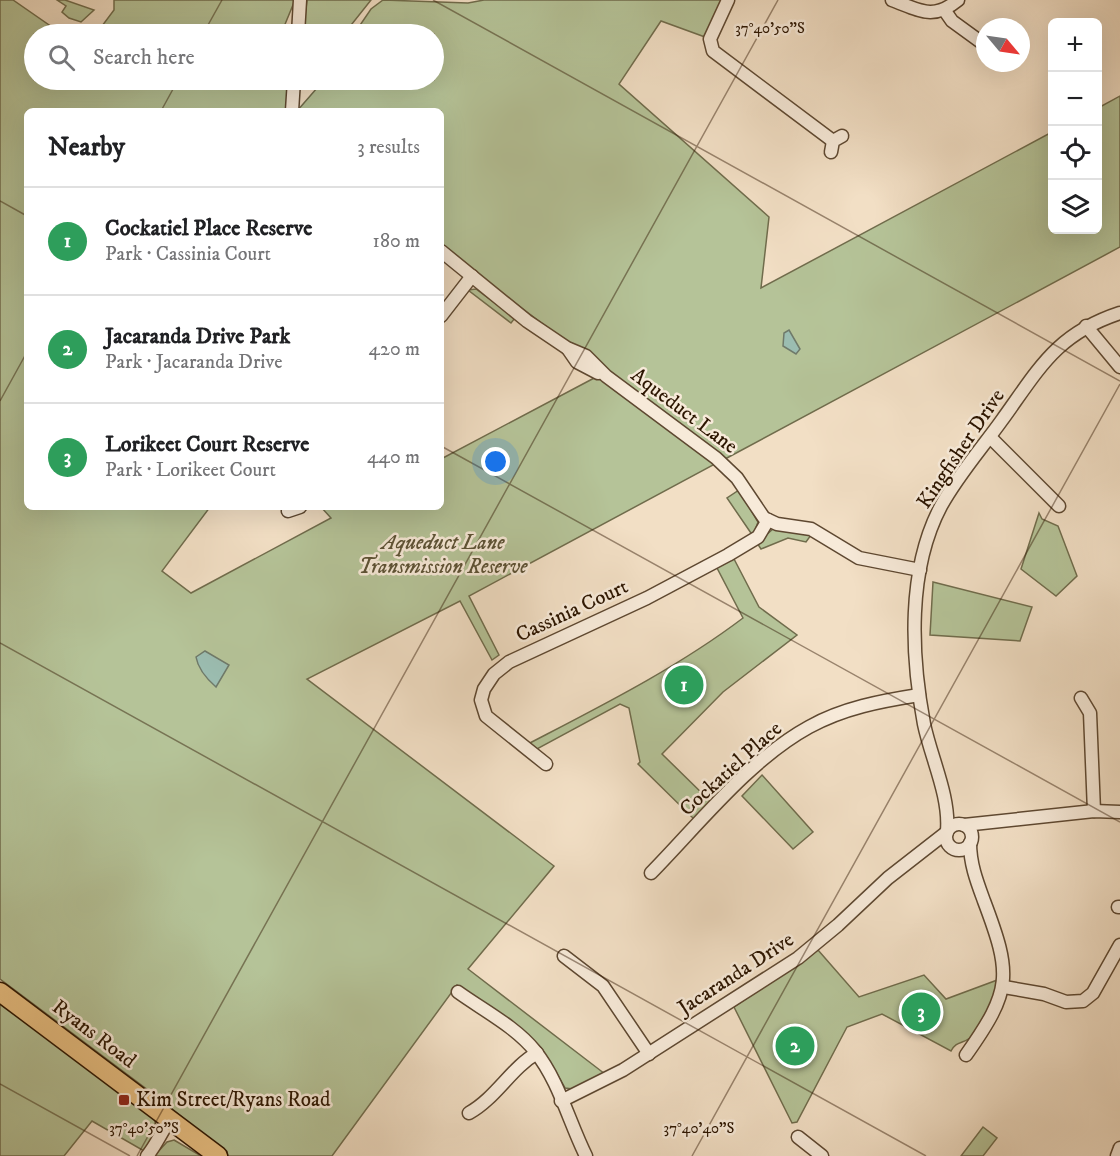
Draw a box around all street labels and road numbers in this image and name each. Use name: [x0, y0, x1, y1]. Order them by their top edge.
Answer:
street label: Aqueduct Lane: [625, 362, 743, 460]
street label: Kingfisher Drive: [911, 384, 1011, 514]
street label: Cassinia Court: [512, 574, 633, 648]
street label: Cockatiel Place: [674, 716, 788, 822]
street label: Jacaranda Drive: [671, 927, 799, 1022]
street label: Ryans Road: [47, 994, 142, 1074]

